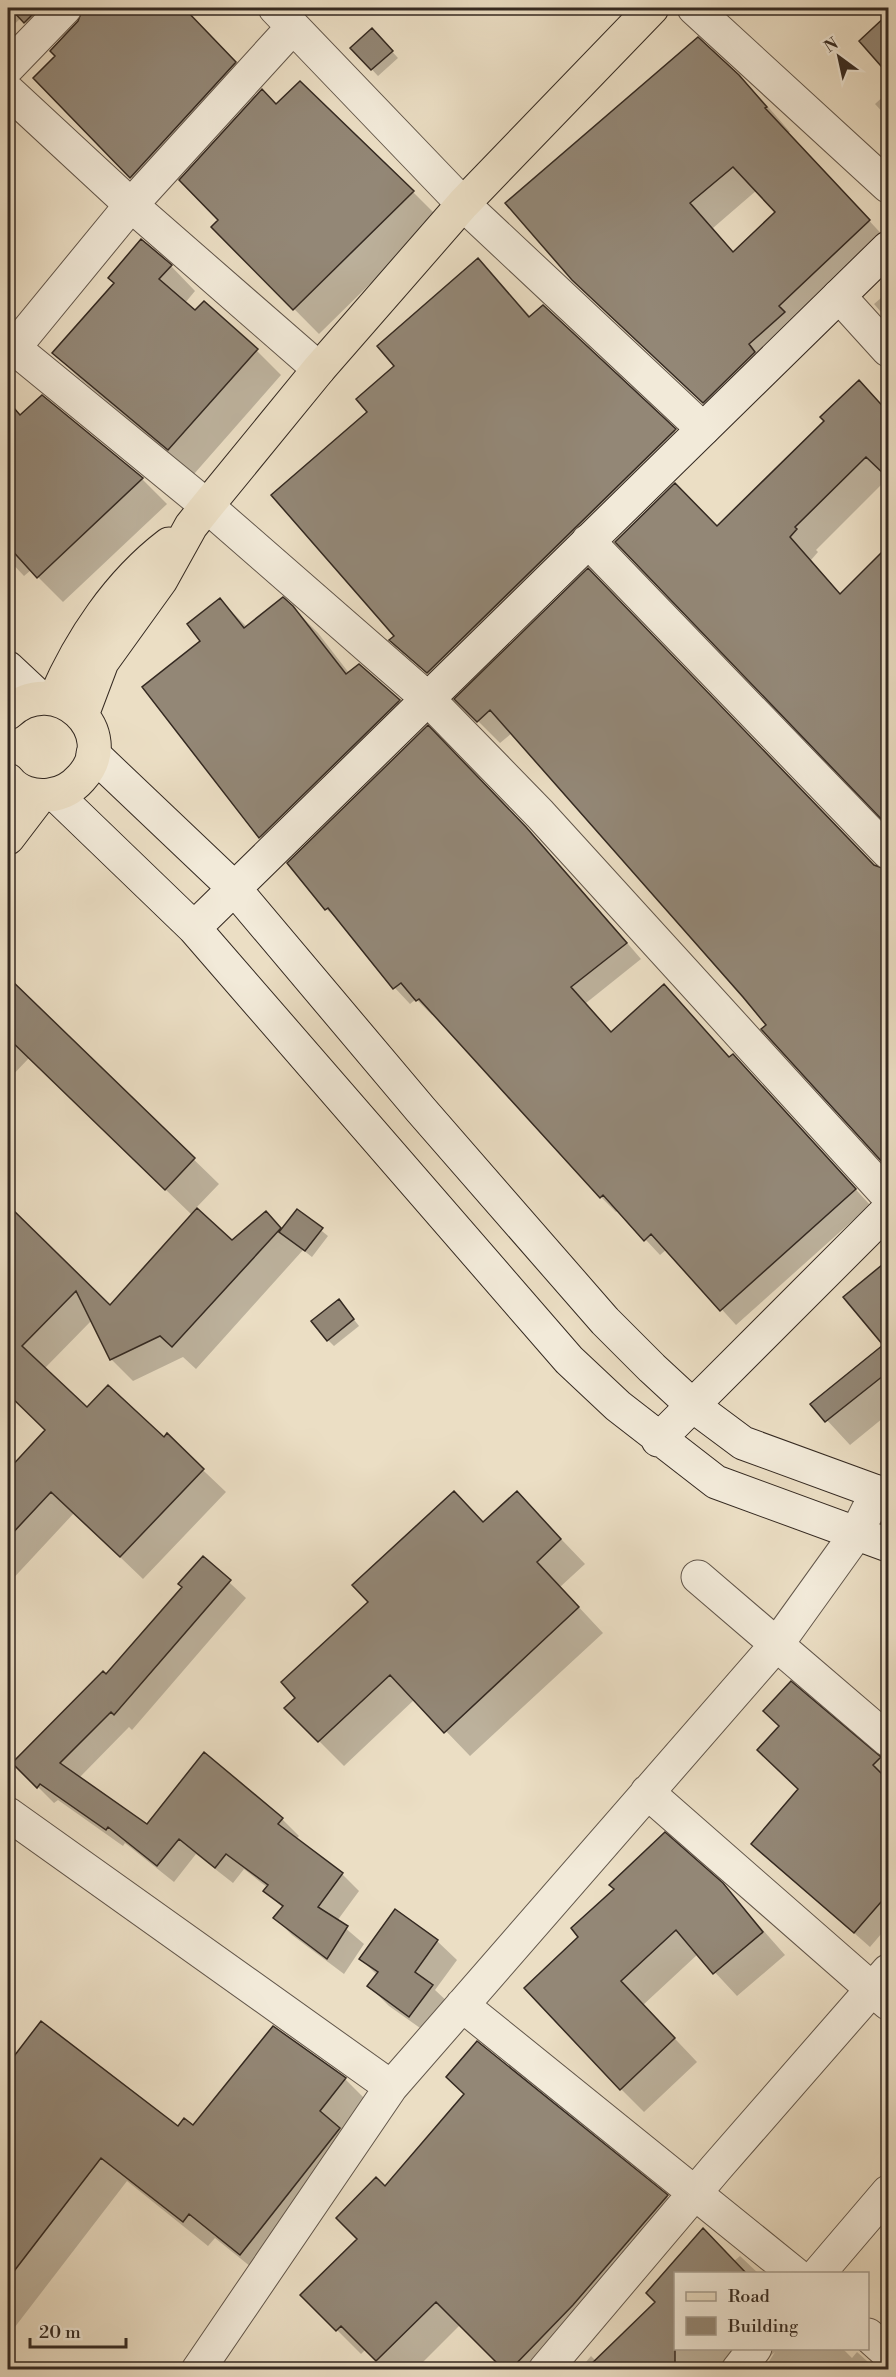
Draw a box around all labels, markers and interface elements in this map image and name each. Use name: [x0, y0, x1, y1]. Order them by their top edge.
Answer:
north arrow: [809, 27, 869, 87]
text: N: [821, 33, 842, 57]
legend: [674, 2272, 869, 2350]
text: Road: [728, 2285, 771, 2308]
scale bar: [30, 2311, 126, 2349]
text: Building: [727, 2315, 799, 2338]
text: 20 m: [39, 2321, 81, 2344]

